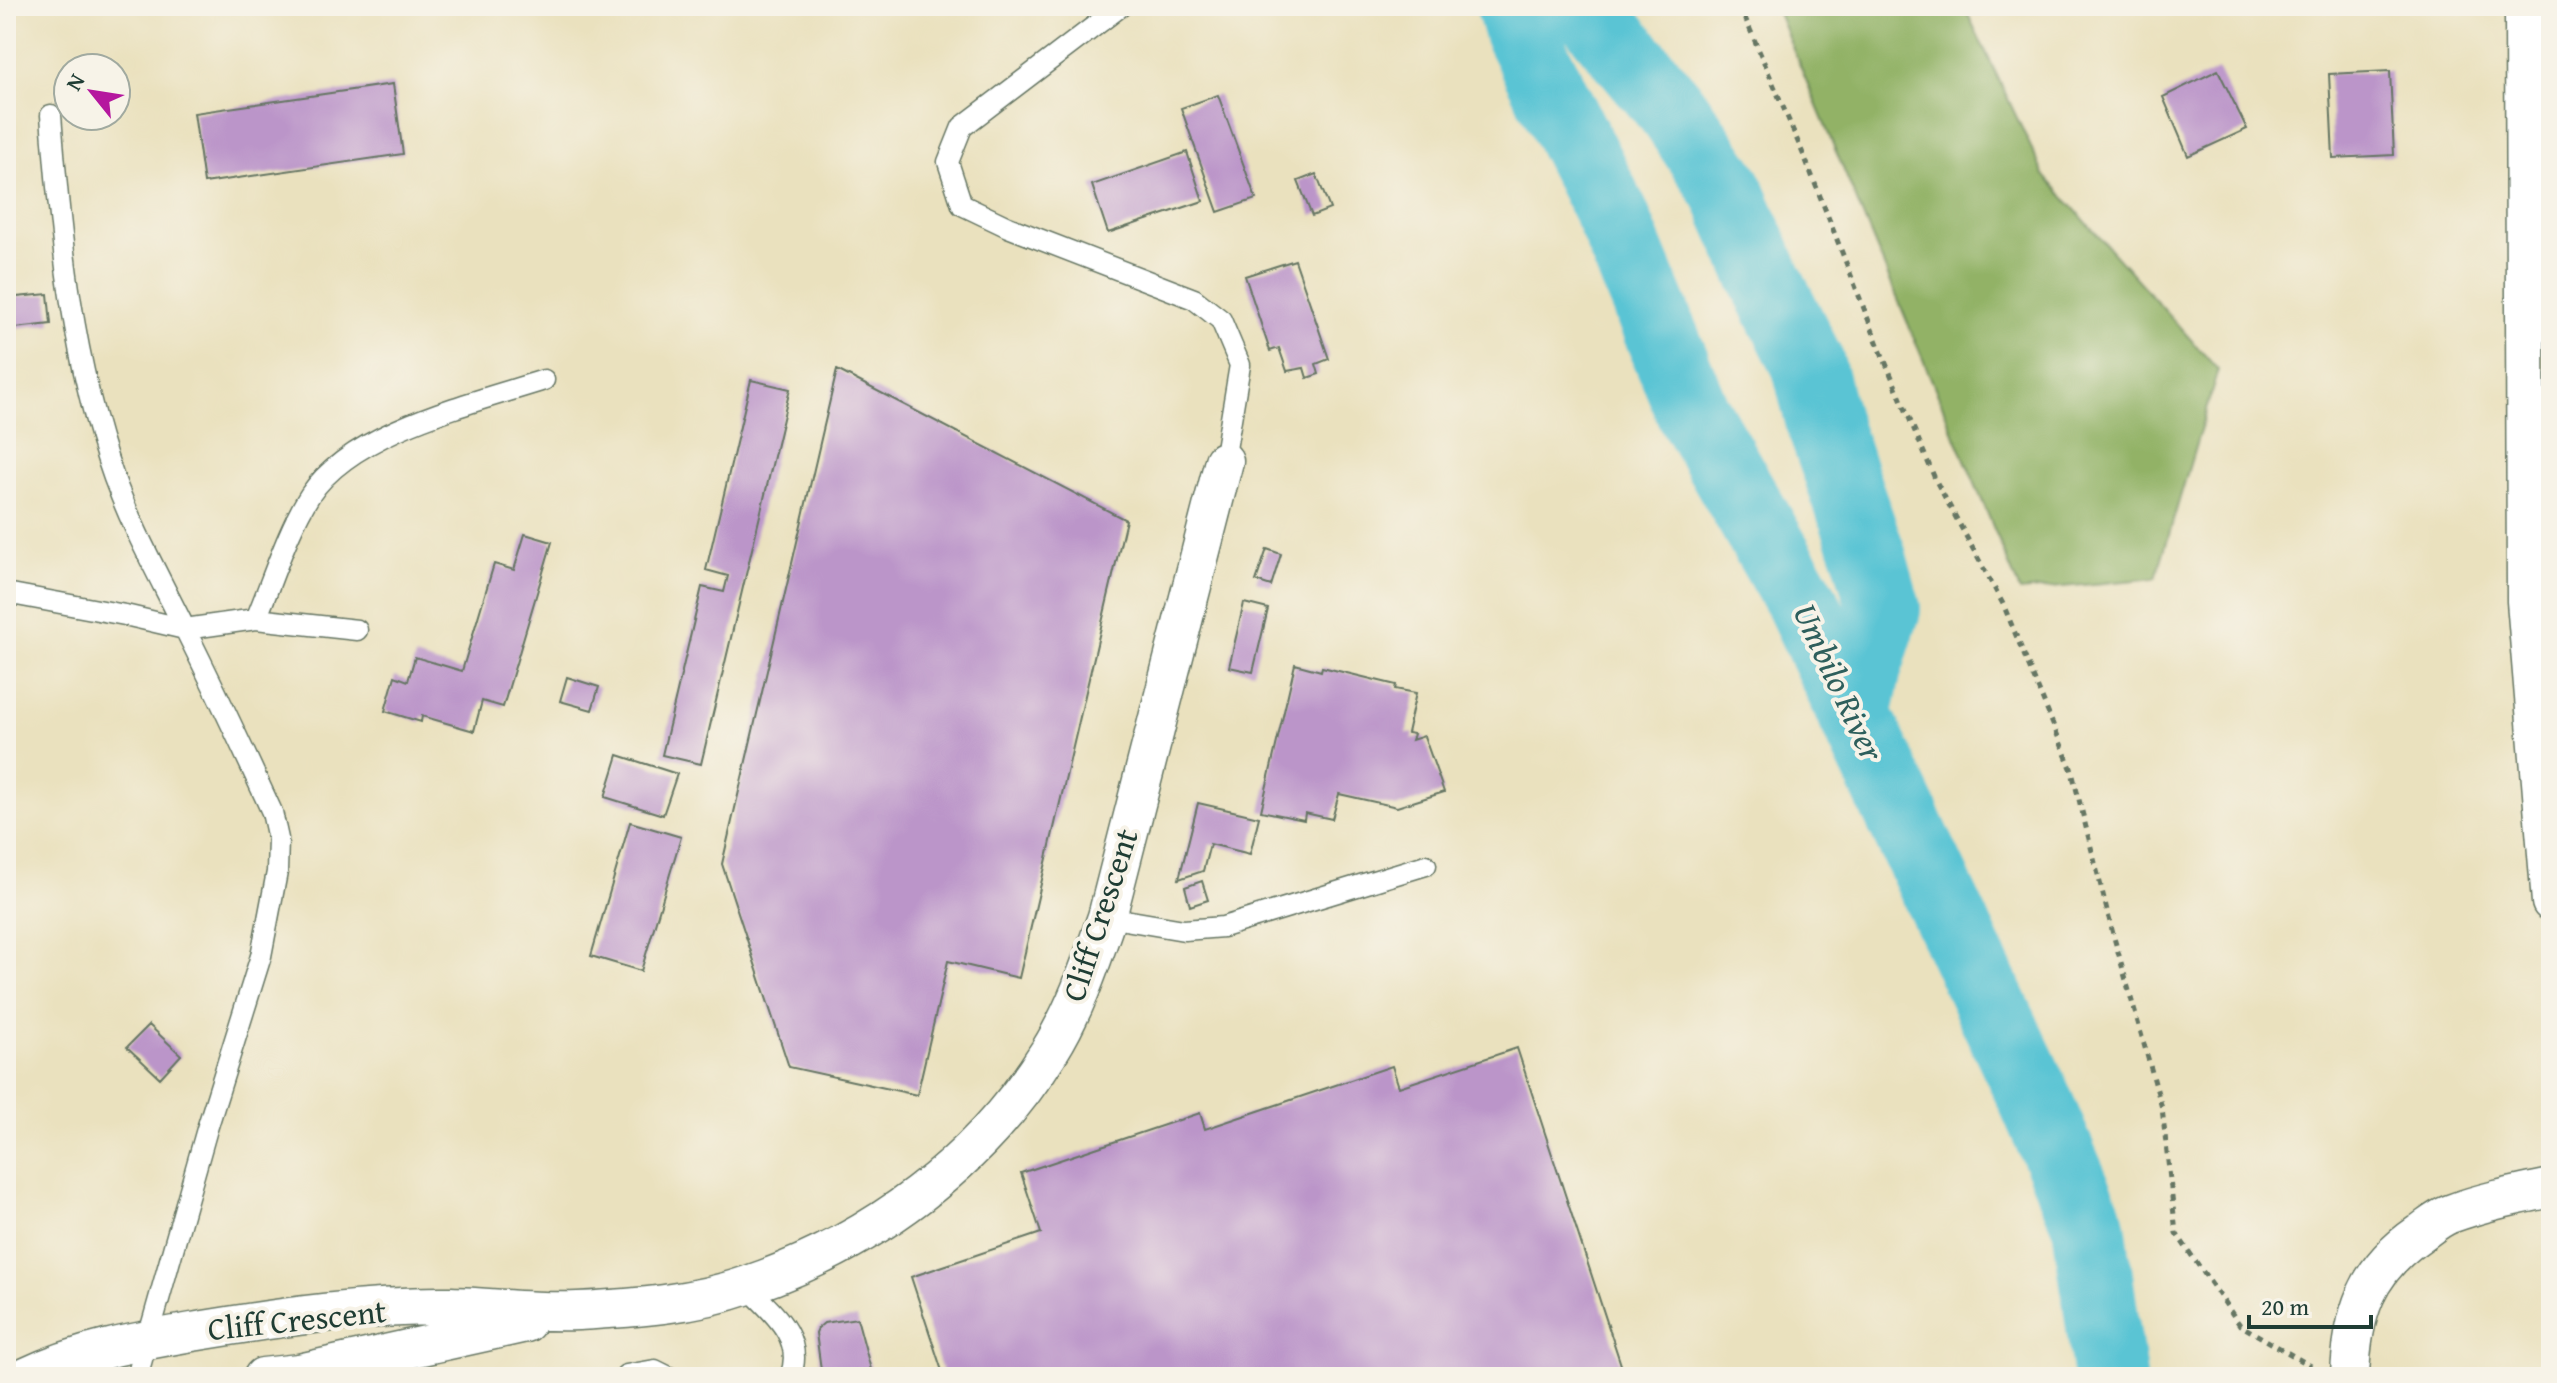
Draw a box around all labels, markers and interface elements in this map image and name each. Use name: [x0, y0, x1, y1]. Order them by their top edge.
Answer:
north arrow: [52, 52, 132, 132]
text: N: [57, 67, 92, 96]
water label: Umbilo River: [1782, 595, 1898, 770]
street label: Cliff Crescent: [1049, 822, 1150, 1007]
scale bar: [2249, 1279, 2371, 1329]
street label: Cliff Crescent: [205, 1287, 389, 1352]
text: 20 m: [2261, 1289, 2309, 1324]

